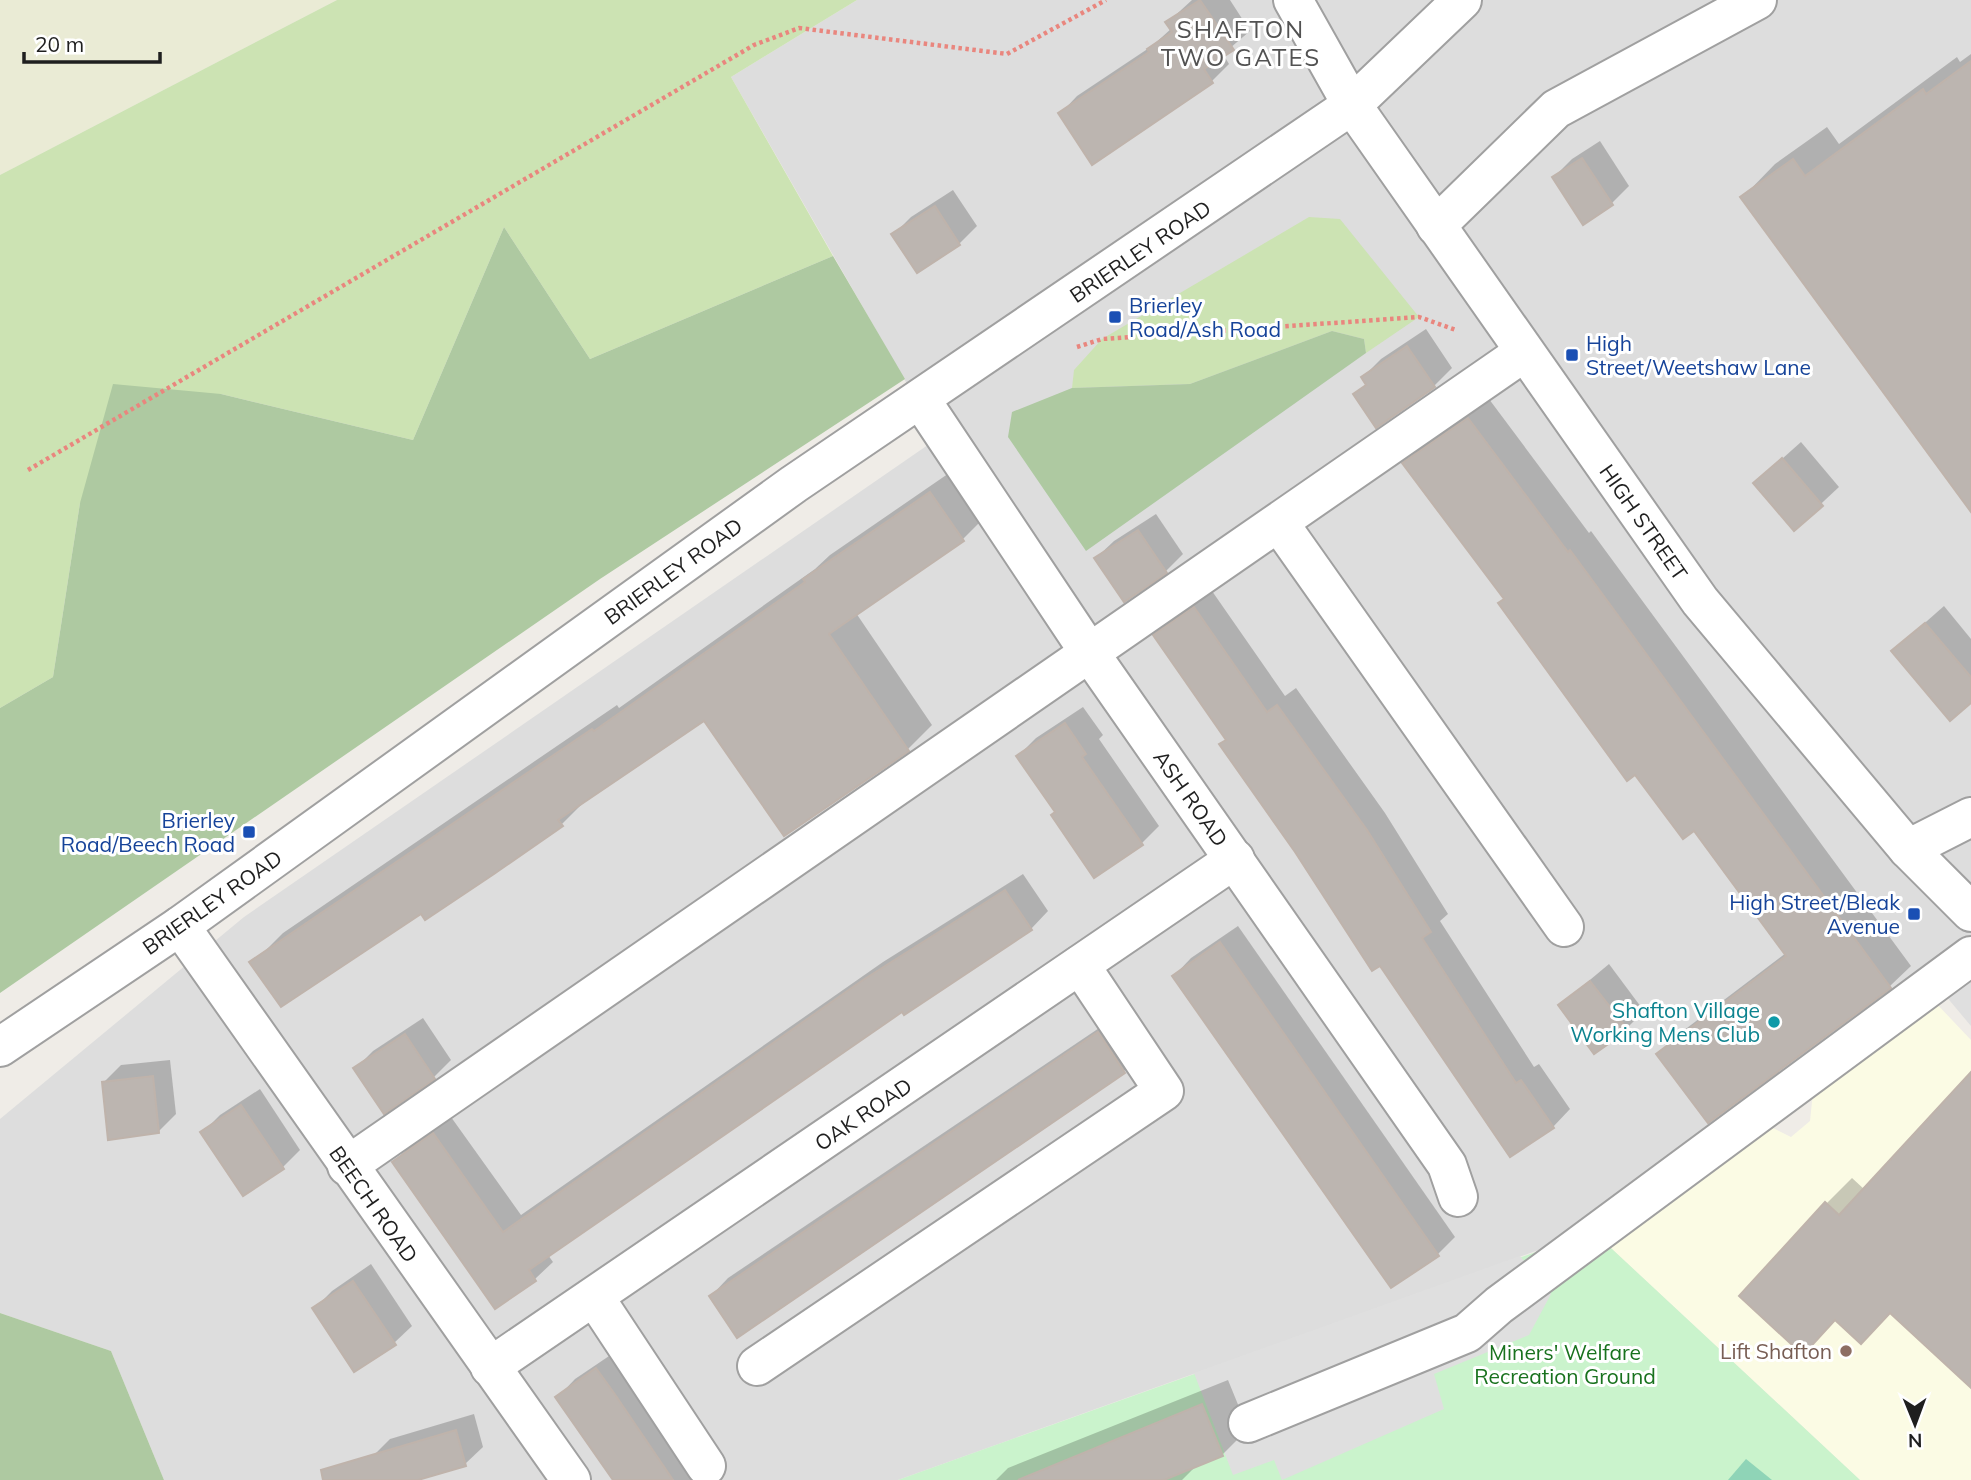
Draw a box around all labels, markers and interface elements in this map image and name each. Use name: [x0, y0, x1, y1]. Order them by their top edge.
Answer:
district label: SHAFTON TWO GATES: [1161, 14, 1321, 72]
scale bar: [24, 21, 161, 65]
text: 20 m: [35, 31, 84, 57]
street label: BRIERLEY ROAD: [1065, 194, 1215, 308]
place label: Brierley Road/Ash Road: [1129, 292, 1281, 342]
marker: Brierley Road/Ash Road: [1107, 309, 1123, 325]
place label: High Street/Weetshaw Lane: [1586, 330, 1811, 380]
marker: High Street/Weetshaw Lane: [1564, 347, 1580, 363]
street label: HIGH STREET: [1594, 459, 1694, 585]
street label: BRIERLEY ROAD: [599, 512, 747, 630]
street label: ASH ROAD: [1148, 745, 1234, 851]
place label: Brierley Road/Beech Road: [61, 807, 235, 857]
marker: Brierley Road/Beech Road: [241, 824, 257, 840]
street label: BRIERLEY ROAD: [137, 844, 287, 960]
place label: High Street/Bleak Avenue: [1729, 889, 1900, 939]
marker: High Street/Bleak Avenue: [1906, 906, 1922, 922]
place label: Shafton Village Working Mens Club: [1570, 997, 1760, 1047]
marker: Shafton Village Working Mens Club: [1766, 1014, 1782, 1030]
street label: OAK ROAD: [809, 1072, 917, 1156]
street label: BEECH ROAD: [324, 1141, 424, 1267]
place label: Lift Shafton: [1720, 1338, 1832, 1364]
park label: Miners' Welfare Recreation Ground: [1474, 1339, 1656, 1389]
marker: Lift Shafton: [1838, 1343, 1854, 1359]
north arrow: [1880, 1389, 1950, 1459]
text: N: [1908, 1429, 1923, 1453]

